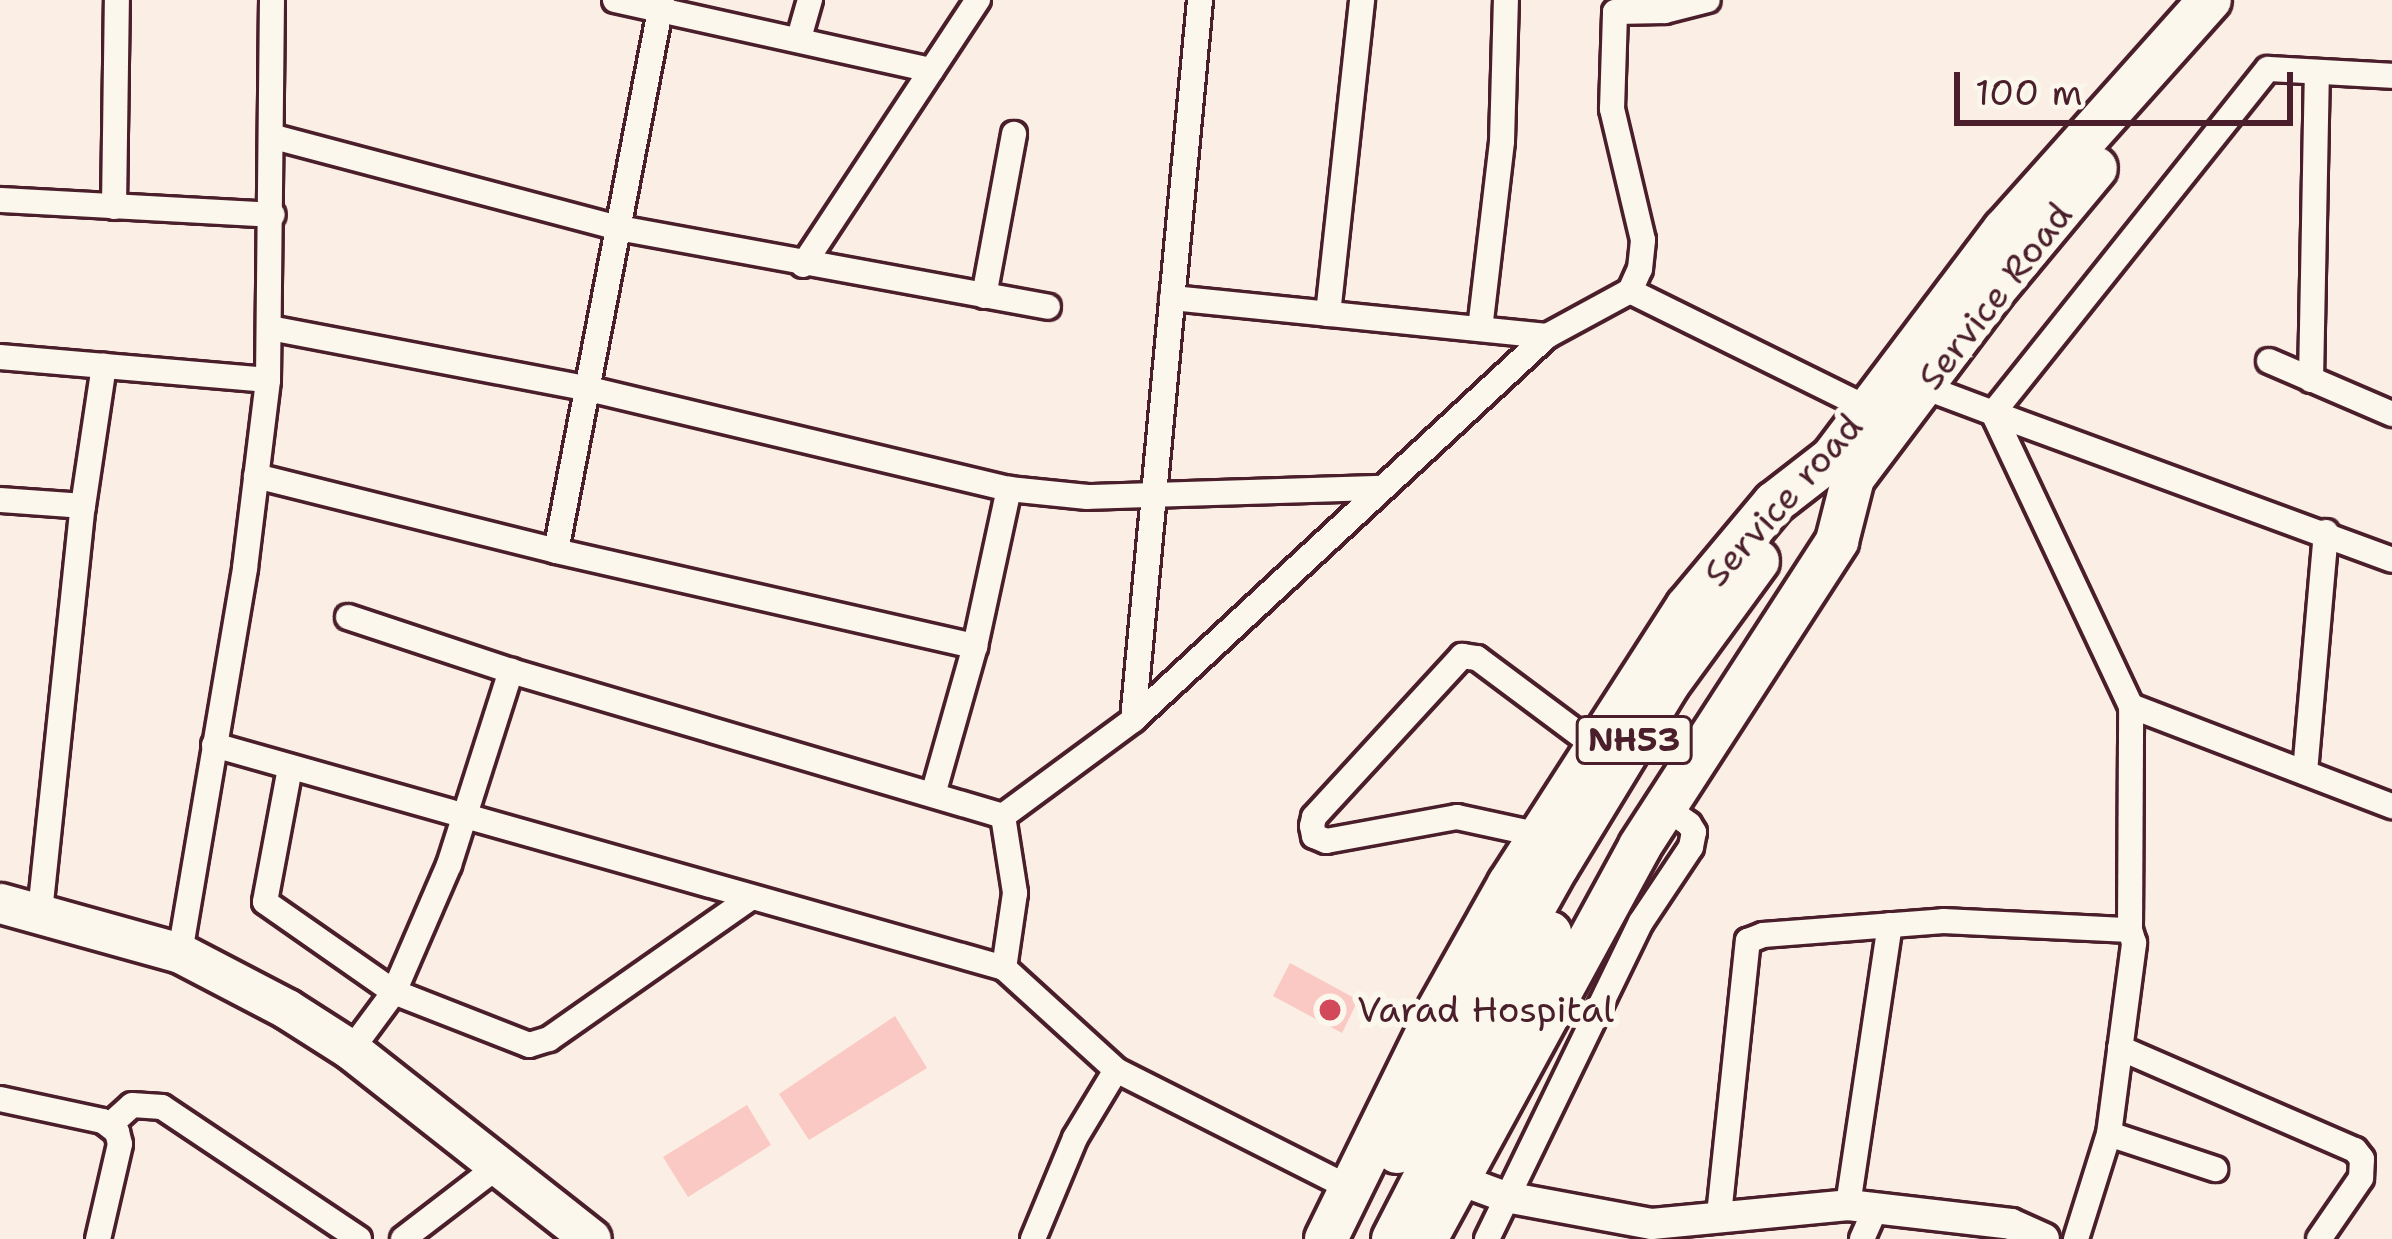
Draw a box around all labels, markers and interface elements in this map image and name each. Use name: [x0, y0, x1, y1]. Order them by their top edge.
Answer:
scale bar: [1960, 48, 2299, 122]
text: 100 m: [1975, 68, 2083, 117]
street label: Service Road: [1909, 194, 2081, 398]
street label: Service road: [1694, 405, 1872, 595]
road number: NH53: [1574, 713, 1694, 767]
place label: Varad Hospital: [1357, 988, 1614, 1032]
marker: Varad Hospital: [1314, 994, 1346, 1026]

